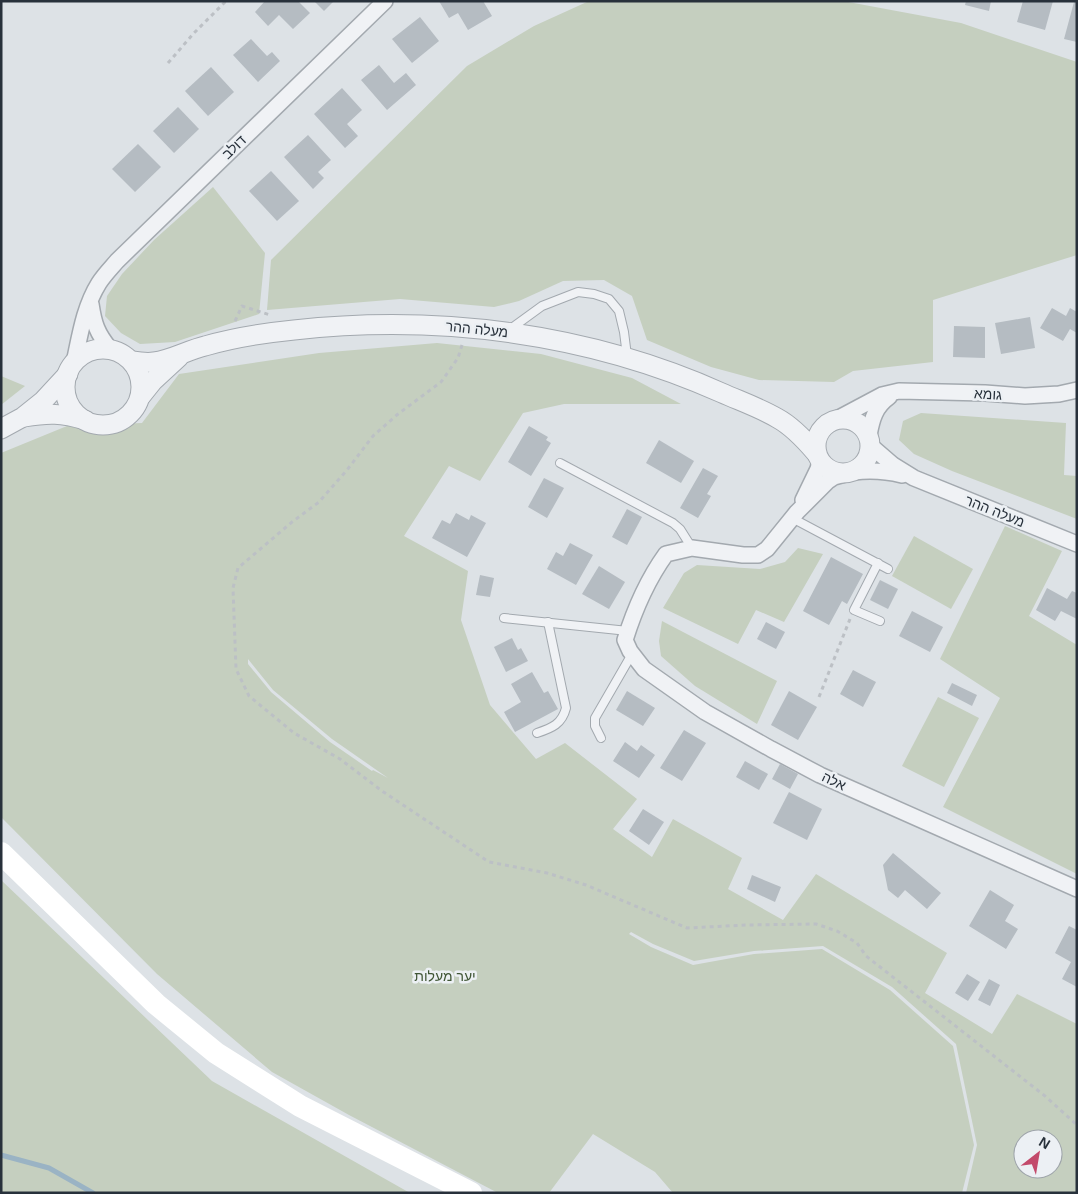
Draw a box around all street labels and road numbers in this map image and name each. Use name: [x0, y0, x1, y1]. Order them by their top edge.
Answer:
street label: דולב: [219, 132, 249, 162]
street label: מעלה ההר: [445, 318, 509, 340]
street label: גומא: [974, 385, 1002, 403]
street label: מעלה ההר: [963, 492, 1027, 530]
street label: אלה: [820, 769, 849, 794]

